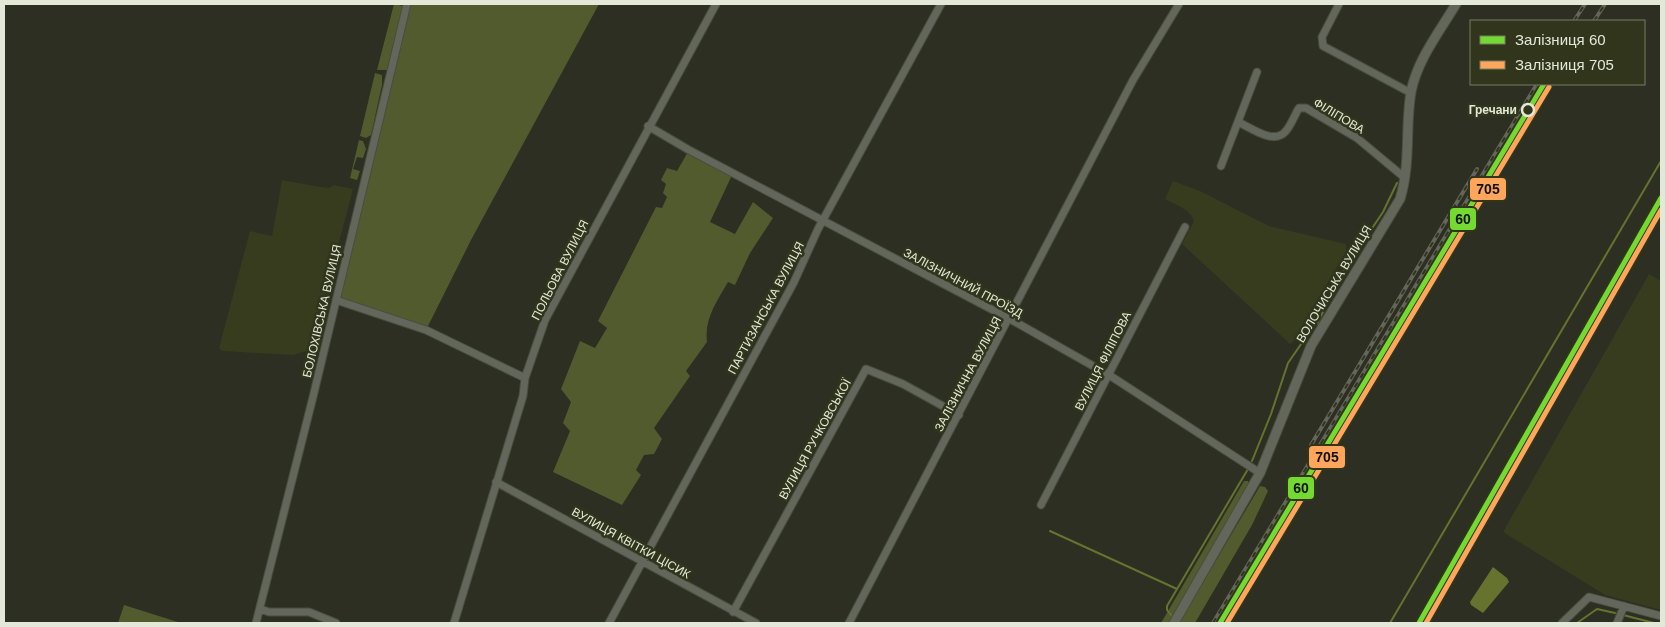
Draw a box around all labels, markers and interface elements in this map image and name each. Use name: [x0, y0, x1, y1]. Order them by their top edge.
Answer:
legend: [1470, 20, 1645, 85]
text: Залізниця 60: [1515, 31, 1606, 48]
text: Залізниця 705: [1515, 56, 1614, 73]
street label: ФІЛІПОВА: [1311, 95, 1367, 137]
place label: Гречани: [1469, 103, 1517, 117]
marker: Гречани: [1521, 103, 1535, 117]
line badge: 705: [1469, 177, 1507, 201]
text: 705: [1476, 181, 1500, 197]
line badge: 60: [1449, 207, 1477, 231]
text: 60: [1455, 211, 1471, 227]
street label: ПОЛЬОВА ВУЛИЦЯ: [529, 218, 591, 322]
street label: ВОЛОЧИСЬКА ВУЛИЦЯ: [1293, 223, 1375, 345]
street label: ПАРТИЗАНСЬКА ВУЛИЦЯ: [725, 239, 807, 377]
street label: БОЛОХІВСЬКА ВУЛИЦЯ: [300, 243, 344, 379]
street label: ЗАЛІЗНИЧНИЙ ПРОЇЗД: [901, 245, 1025, 320]
street label: ВУЛИЦЯ ФІЛІПОВА: [1072, 309, 1134, 413]
street label: ЗАЛІЗНИЧНА ВУЛИЦЯ: [932, 314, 1004, 434]
street label: ВУЛИЦЯ РУЧКОВСЬКОЇ: [776, 376, 854, 502]
line badge: 705: [1308, 445, 1346, 469]
text: 705: [1315, 449, 1339, 465]
line badge: 60: [1287, 476, 1315, 500]
text: 60: [1293, 480, 1309, 496]
street label: ВУЛИЦЯ КВІТКИ ЦІСИК: [569, 505, 693, 581]

